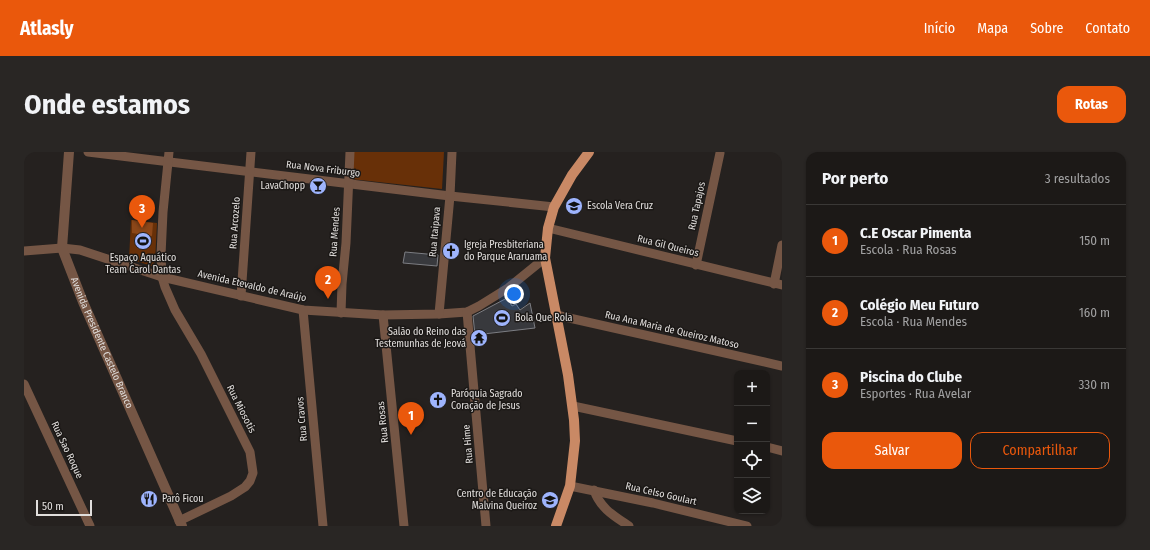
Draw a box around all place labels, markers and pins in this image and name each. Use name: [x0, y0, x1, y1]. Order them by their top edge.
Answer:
bar icon: LavaChopp: [308, 176, 328, 196]
place label: LavaChopp: [261, 180, 305, 192]
pin: 3: [129, 195, 155, 228]
school or university icon: Escola Vera Cruz: [564, 196, 584, 216]
place label: Escola Vera Cruz: [587, 200, 653, 212]
sports icon: Espaço Aquático Team Carol Dantas: [133, 231, 153, 251]
place label: Igreja Presbiteriana do Parque Araruama: [464, 239, 547, 263]
church icon: Igreja Presbiteriana do Parque Araruama: [441, 241, 461, 261]
place label: Espaço Aquático Team Carol Dantas: [105, 252, 181, 276]
pin: 2: [315, 266, 341, 299]
sports icon: Bola Que Rola: [492, 308, 512, 328]
place label: Bola Que Rola: [515, 312, 573, 324]
place label: Salão do Reino das Testemunhas de Jeová: [375, 326, 466, 350]
temple icon: Salão do Reino das Testemunhas de Jeová: [469, 328, 489, 348]
place label: Paróquia Sagrado Coração de Jesus: [451, 388, 523, 412]
church icon: Paróquia Sagrado Coração de Jesus: [428, 390, 448, 410]
pin: 1: [398, 402, 424, 435]
place label: Centro de Educação Malvina Queiroz: [457, 488, 537, 512]
restaurant icon: Parô Ficou: [139, 489, 159, 509]
school or university icon: Centro de Educação Malvina Queiroz: [540, 490, 560, 510]
place label: Parô Ficou: [162, 493, 204, 505]

